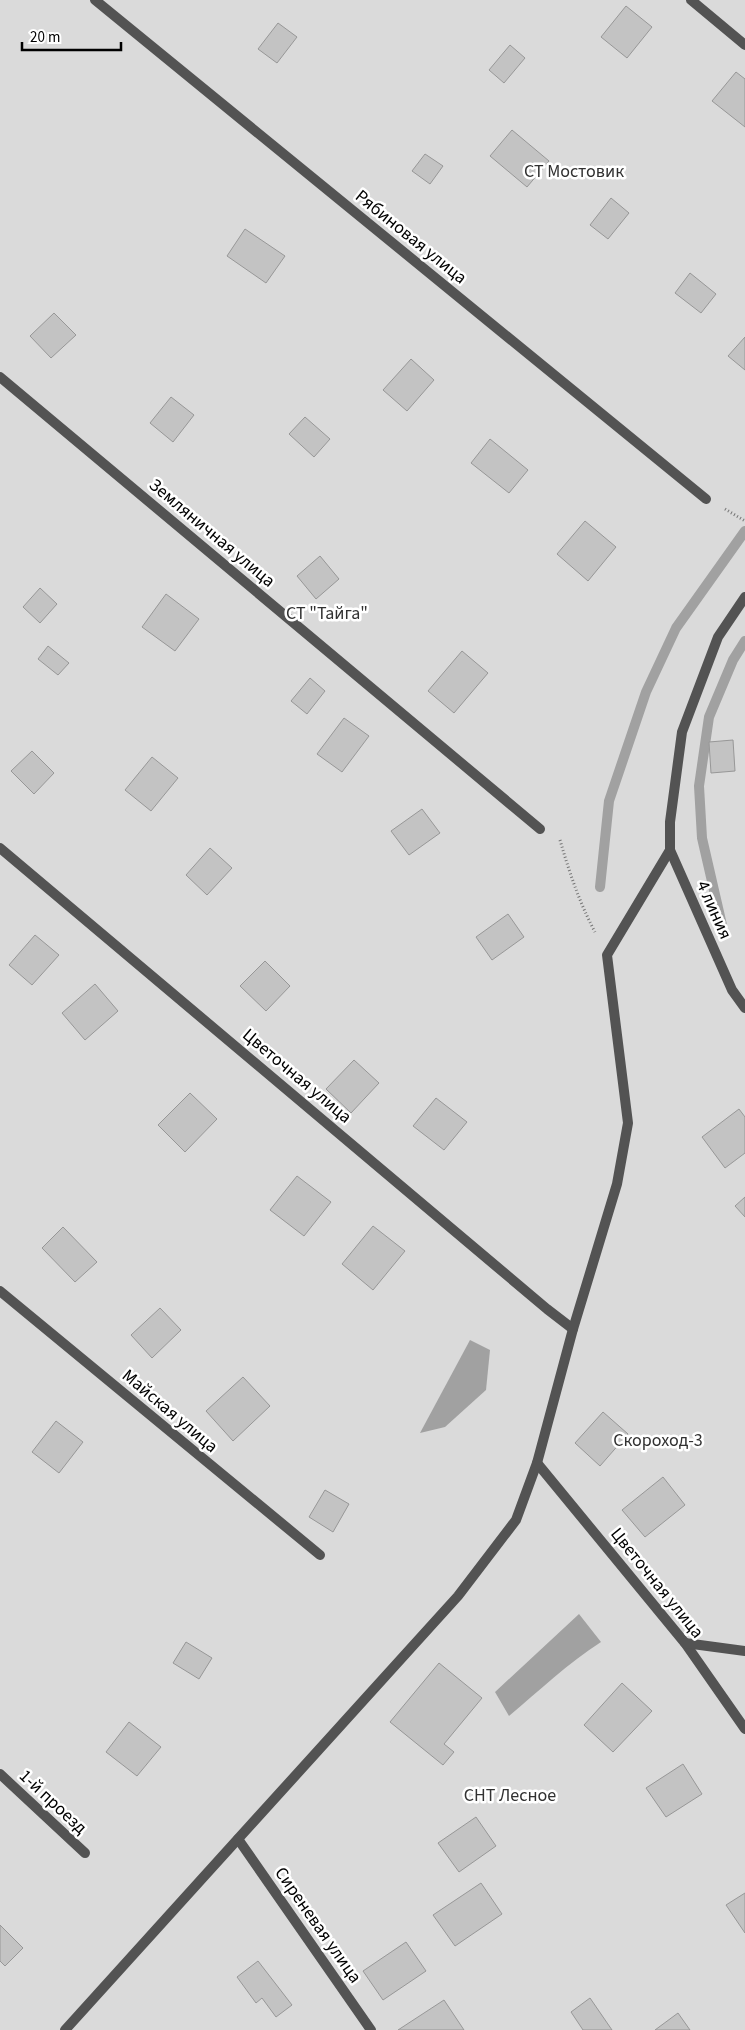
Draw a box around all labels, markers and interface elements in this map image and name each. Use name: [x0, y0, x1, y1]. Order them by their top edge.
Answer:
scale bar: [22, 20, 121, 52]
text: 20 m: [30, 27, 60, 48]
park label: СТ Мостовик: [524, 159, 624, 184]
street label: Рябиновая улица: [350, 184, 472, 290]
street label: Земляничная улица: [144, 473, 280, 593]
park label: СТ "Тайга": [286, 601, 368, 626]
street label: 4 линия: [690, 877, 738, 943]
street label: Цветочная улица: [237, 1023, 357, 1129]
street label: Майская улица: [117, 1363, 223, 1459]
park label: Скороход-3: [613, 1428, 703, 1453]
street label: Цветочная улица: [605, 1522, 709, 1644]
street label: 1-й проезд: [13, 1764, 93, 1840]
park label: СНТ Лесное: [464, 1783, 556, 1808]
street label: Сиреневая улица: [269, 1862, 367, 1988]

